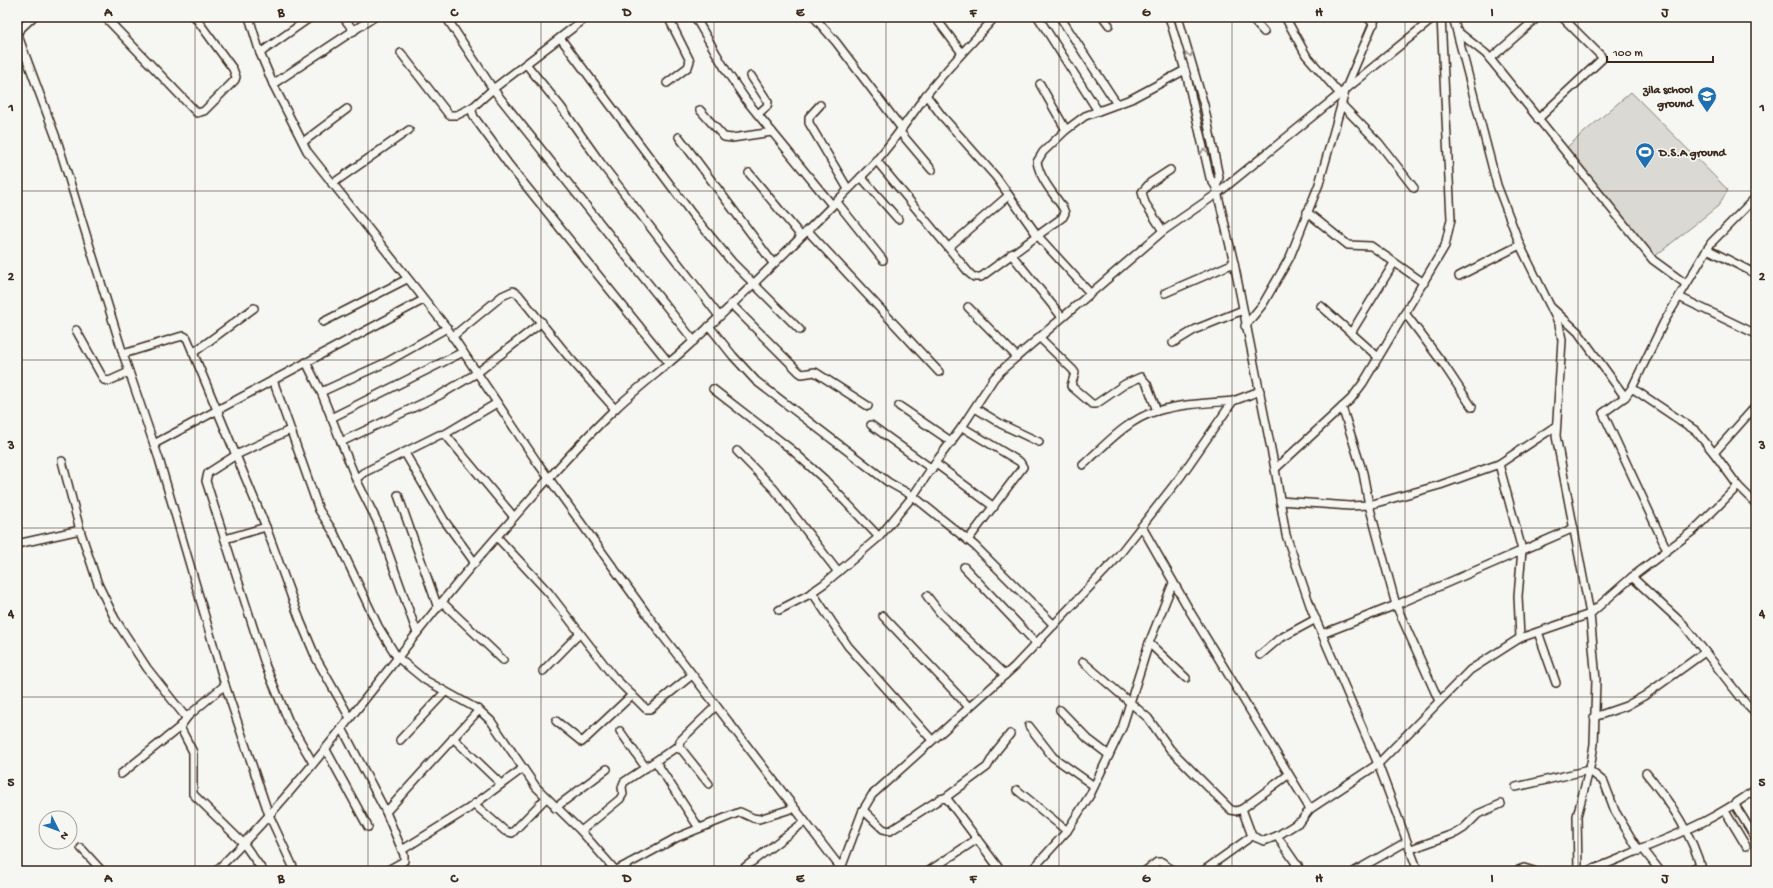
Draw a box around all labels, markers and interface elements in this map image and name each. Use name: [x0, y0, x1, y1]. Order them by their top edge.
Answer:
text: A: [103, 6, 113, 21]
text: B: [277, 6, 286, 21]
text: C: [449, 6, 459, 21]
text: D: [622, 6, 632, 21]
text: E: [796, 6, 805, 21]
text: F: [969, 6, 978, 21]
text: G: [1142, 6, 1151, 21]
text: H: [1315, 6, 1323, 21]
text: I: [1490, 6, 1494, 21]
text: J: [1661, 6, 1670, 21]
scale bar: [1607, 38, 1713, 64]
text: 100 m: [1612, 47, 1643, 61]
one-way arrow: [1185, 50, 1194, 57]
place label: zila school ground: [1642, 84, 1695, 112]
school or university icon: zila school ground: [1696, 85, 1718, 113]
text: 1: [7, 101, 14, 116]
text: 1: [1758, 101, 1765, 116]
sports icon: D.S.A ground: [1634, 141, 1656, 169]
one-way arrow: [1201, 147, 1209, 154]
place label: D.S.A ground: [1658, 147, 1727, 161]
text: 2: [8, 270, 15, 285]
text: 2: [1759, 270, 1766, 285]
text: 3: [7, 439, 15, 454]
text: 3: [1758, 439, 1766, 454]
text: 4: [7, 607, 15, 622]
text: 4: [1758, 607, 1766, 622]
text: 5: [8, 776, 15, 791]
text: 5: [1759, 776, 1766, 791]
north arrow: [38, 810, 78, 850]
text: N: [57, 829, 71, 842]
text: A: [103, 872, 113, 887]
text: B: [277, 872, 286, 887]
text: C: [449, 872, 459, 887]
text: D: [622, 872, 632, 887]
text: E: [796, 872, 805, 887]
text: F: [969, 872, 978, 887]
text: G: [1142, 872, 1151, 887]
text: H: [1315, 872, 1323, 887]
text: I: [1490, 872, 1494, 887]
text: J: [1661, 872, 1670, 887]

